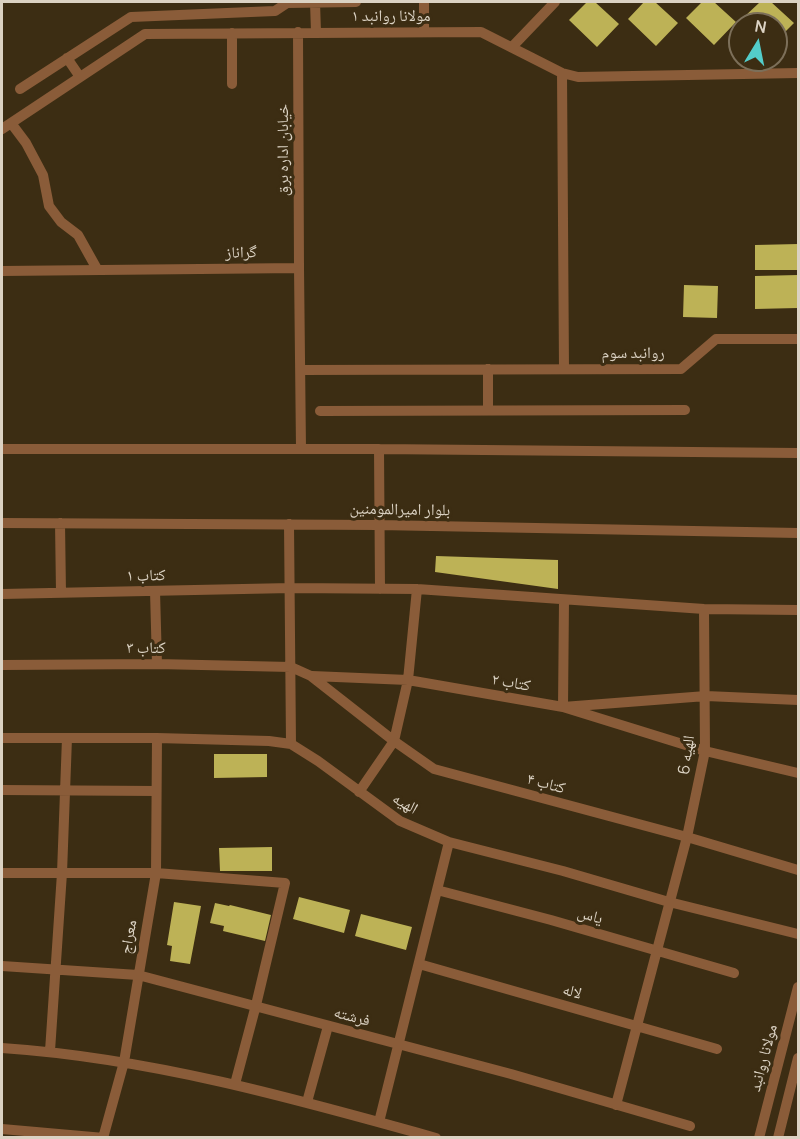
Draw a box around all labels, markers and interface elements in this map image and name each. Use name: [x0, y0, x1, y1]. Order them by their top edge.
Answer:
street label: مولانا روانبد ۱: [351, 7, 431, 27]
north arrow: [728, 12, 788, 72]
text: N: [753, 14, 768, 38]
street label: خیابان اداره برق: [274, 104, 294, 196]
street label: گراناز: [225, 243, 257, 263]
street label: روانبد سوم: [601, 344, 665, 364]
street label: بلوار امیرالمومنین: [349, 500, 451, 520]
street label: کتاب ۱: [126, 566, 166, 586]
street label: کتاب ۳: [126, 639, 166, 659]
street label: کتاب ۲: [490, 670, 532, 696]
street label: الهیه 6: [675, 734, 699, 776]
street label: کتاب ۴: [525, 770, 567, 798]
street label: الهیه: [389, 789, 421, 819]
street label: یاس: [575, 903, 605, 929]
street label: معراج: [117, 918, 141, 956]
street label: لاله: [560, 980, 584, 1004]
street label: فرشته: [332, 1003, 372, 1031]
street label: مولانا روانبد: [746, 1022, 782, 1094]

